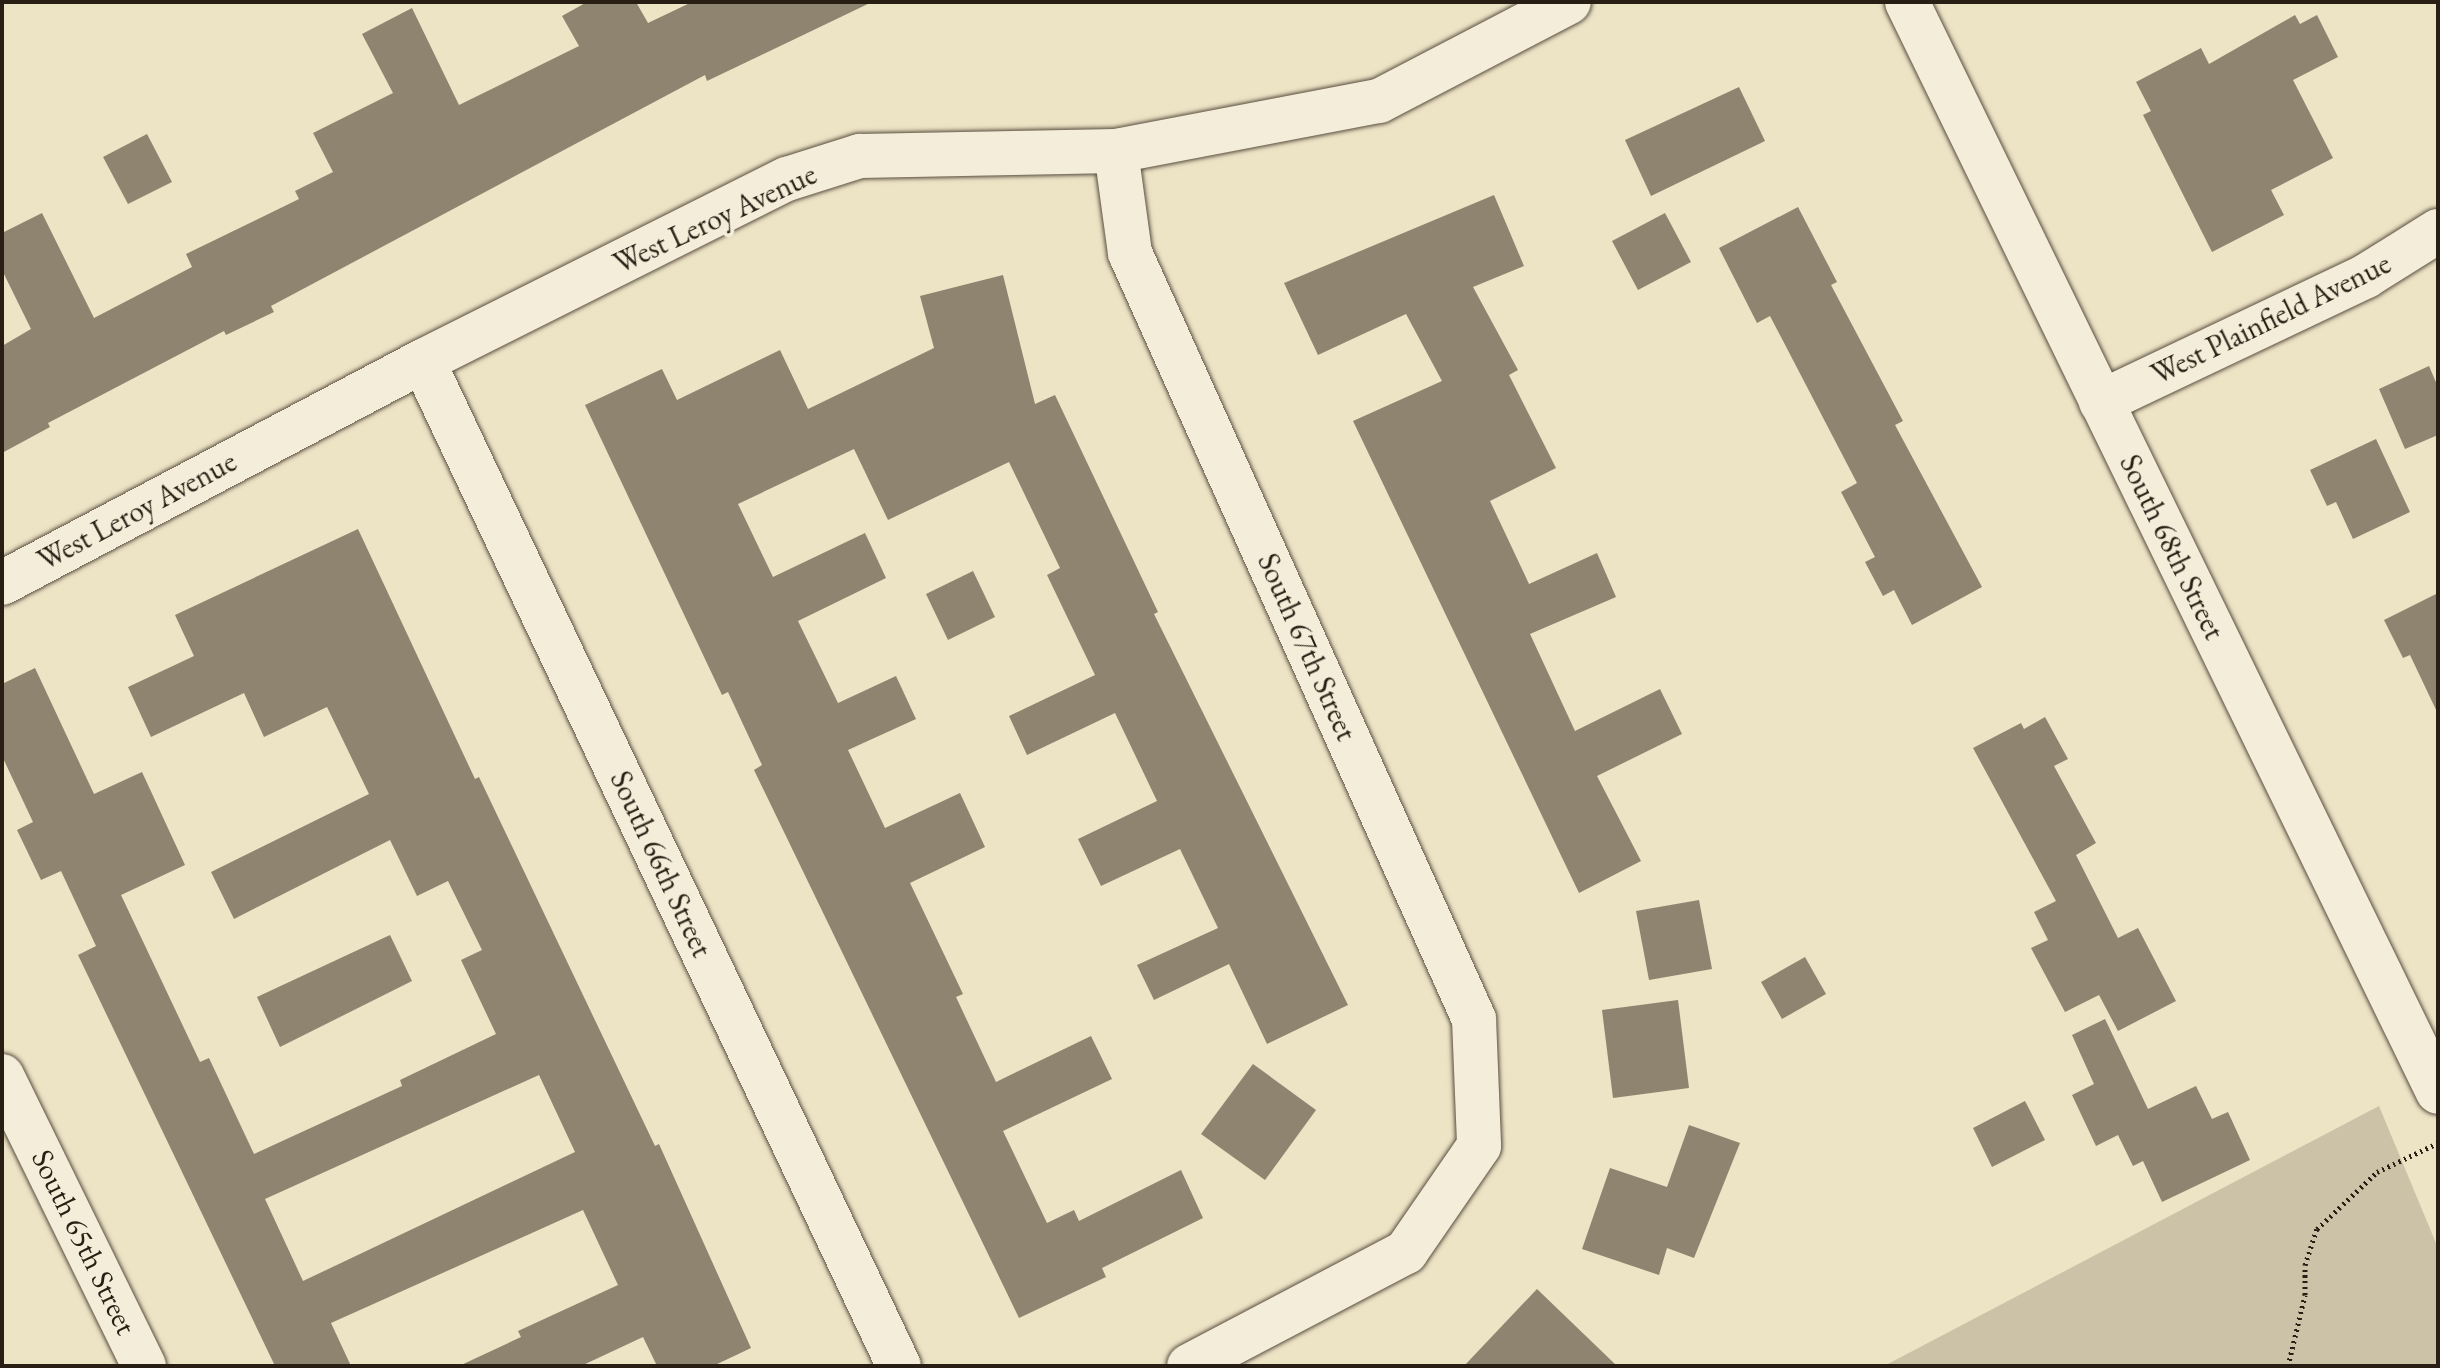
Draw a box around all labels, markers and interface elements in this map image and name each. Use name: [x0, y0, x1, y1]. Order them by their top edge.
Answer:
street label: West Leroy Avenue: [608, 156, 822, 282]
street label: West Plainfield Avenue: [2145, 245, 2397, 393]
street label: West Leroy Avenue: [31, 443, 243, 579]
street label: South 68th Street: [2112, 449, 2232, 645]
street label: South 67th Street: [1250, 548, 1364, 746]
street label: South 66th Street: [602, 765, 720, 963]
street label: South 65th Street: [24, 1144, 144, 1340]

